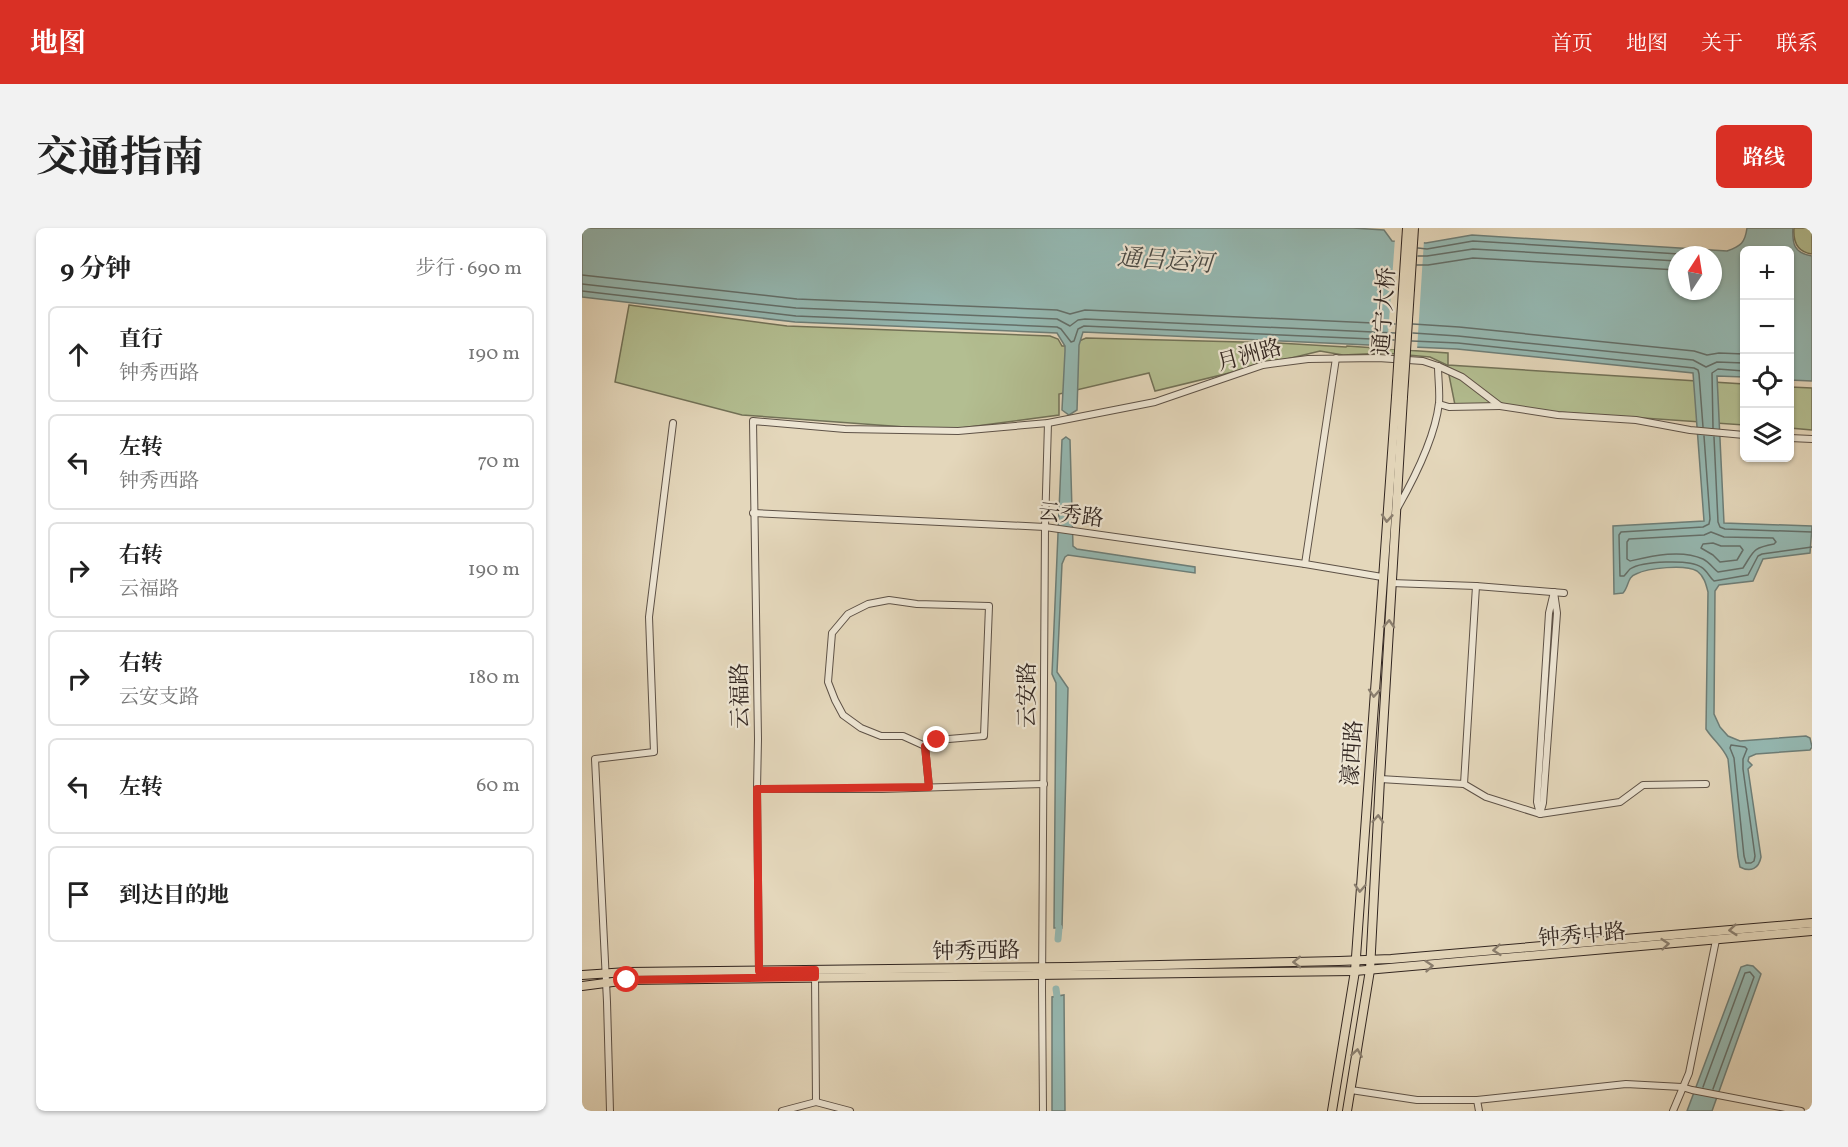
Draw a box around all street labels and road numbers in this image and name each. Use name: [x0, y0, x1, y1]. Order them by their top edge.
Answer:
street label: 通宁大桥: [1367, 266, 1404, 356]
street label: 月洲路: [1214, 333, 1286, 380]
street label: 云秀路: [1036, 497, 1105, 536]
street label: 云安路: [1013, 662, 1044, 728]
street label: 云福路: [725, 663, 758, 729]
street label: 濠西路: [1336, 719, 1371, 787]
street label: 钟秀中路: [1537, 917, 1627, 956]
street label: 钟秀西路: [932, 936, 1020, 969]

